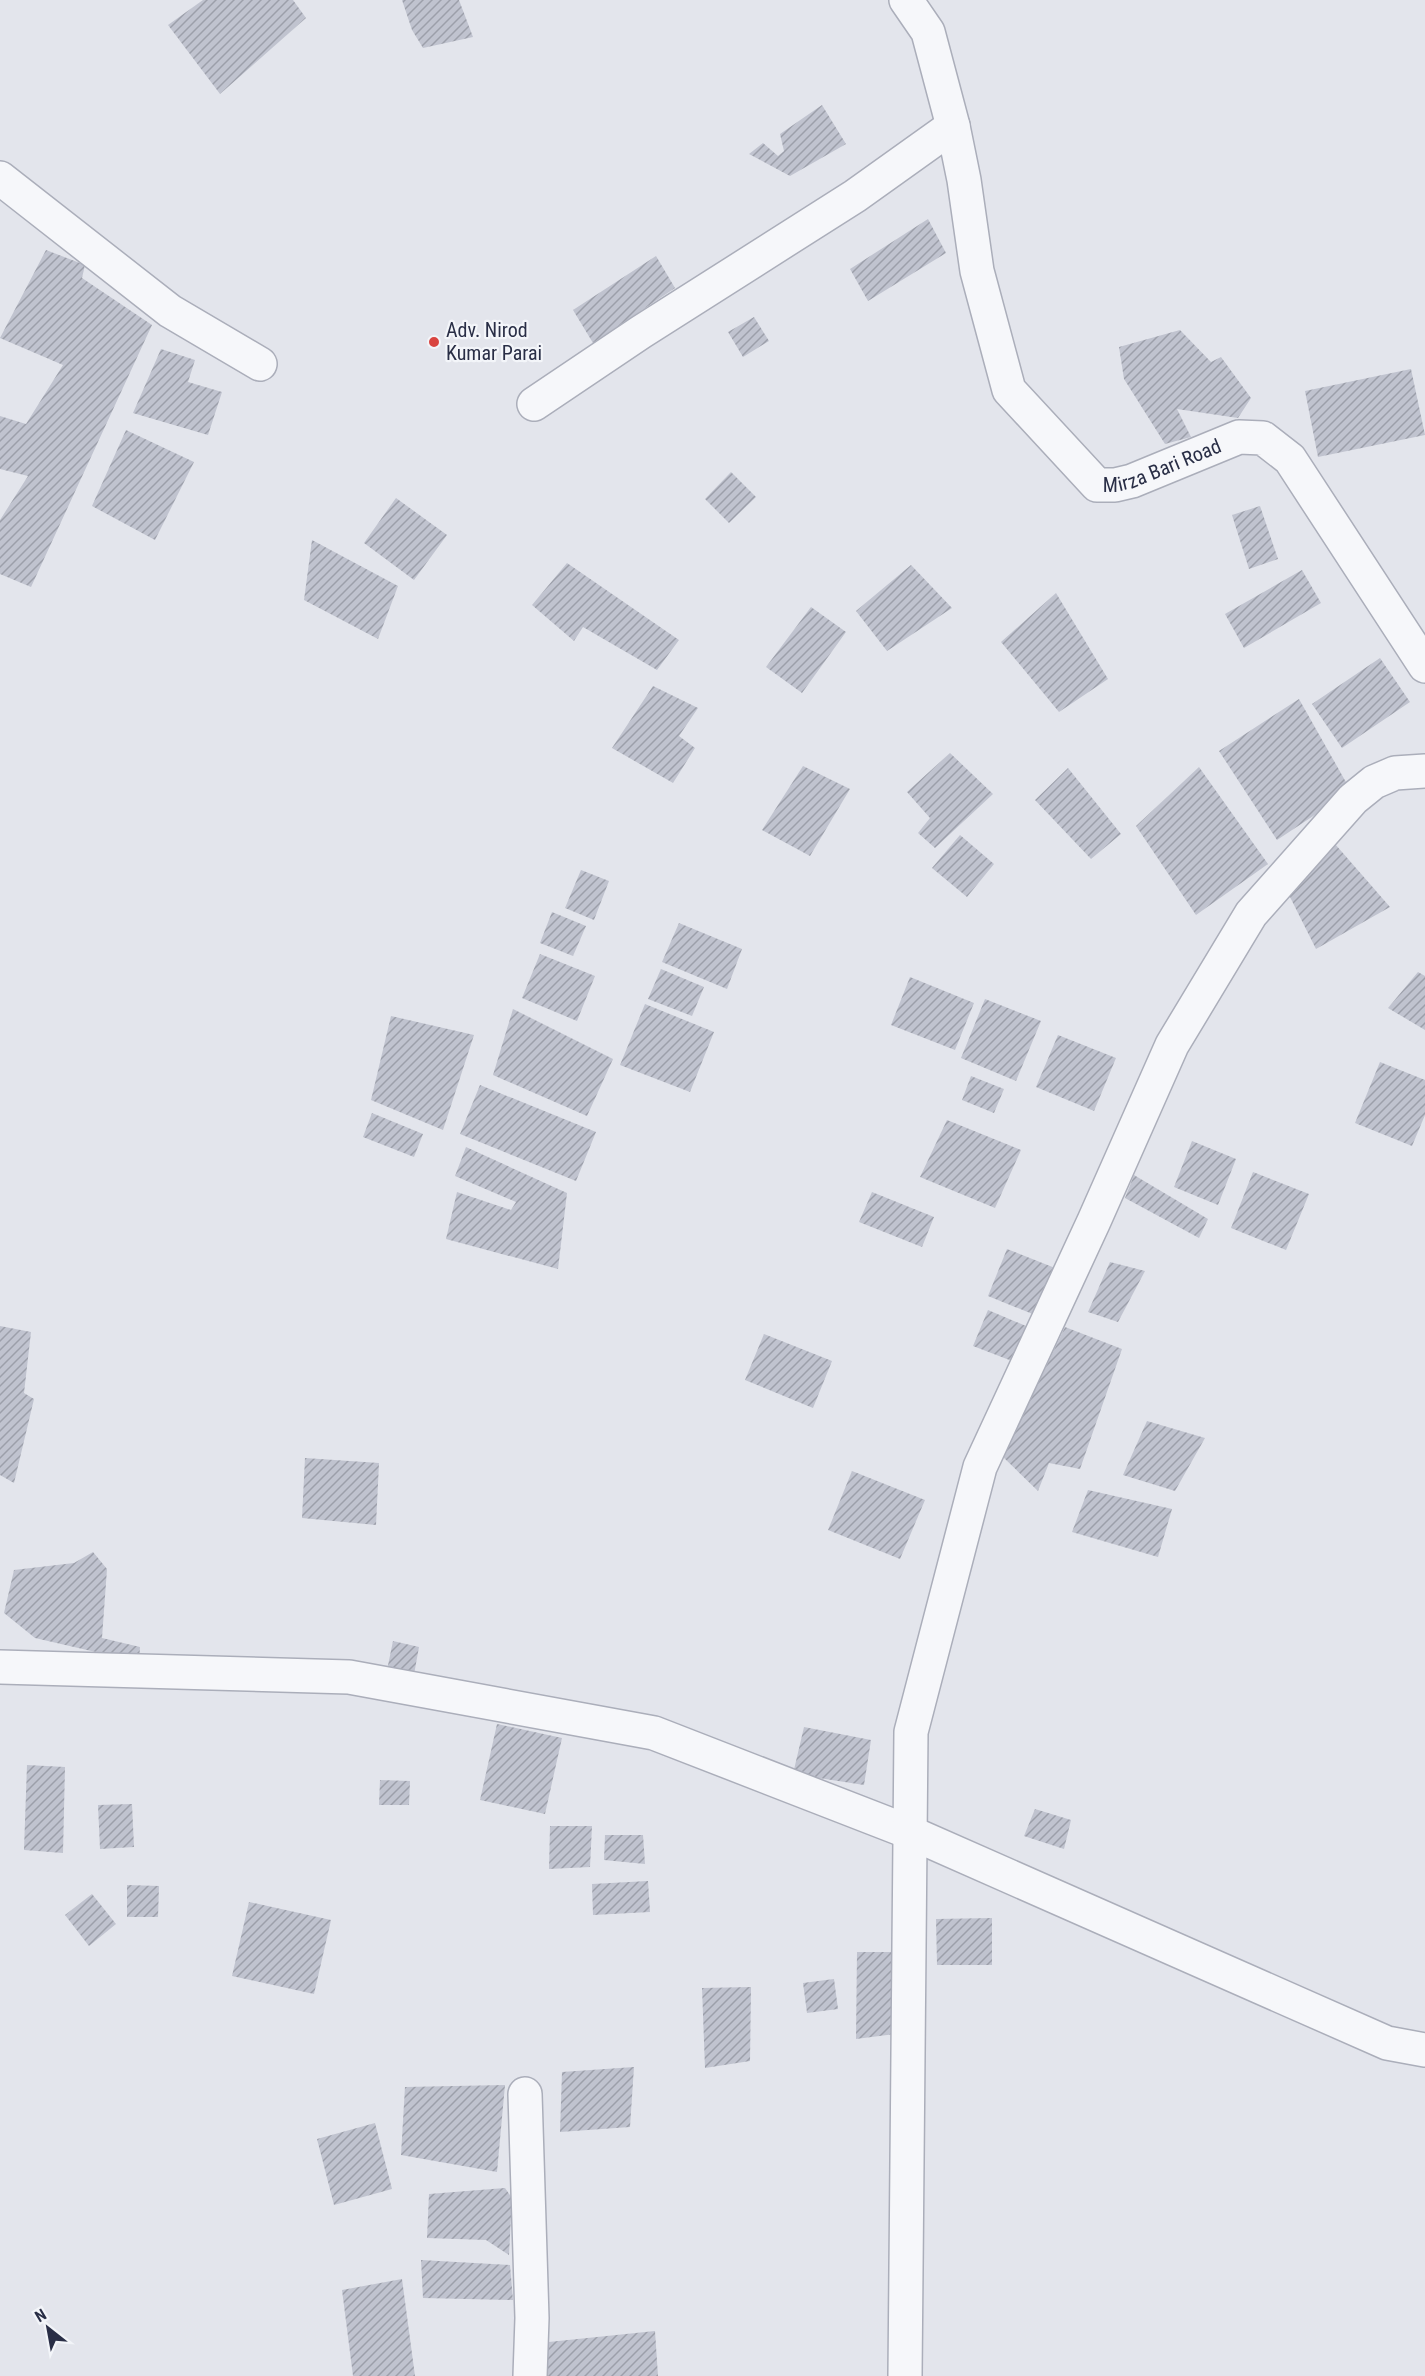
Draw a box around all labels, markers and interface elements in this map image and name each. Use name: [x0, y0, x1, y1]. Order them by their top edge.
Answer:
place label: Adv. Nirod Kumar Parai: [446, 318, 542, 365]
marker: Adv. Nirod Kumar Parai: [427, 335, 441, 349]
street label: Mirza Bari Road: [1103, 434, 1224, 497]
north arrow: [18, 2298, 78, 2358]
text: N: [31, 2305, 50, 2326]

